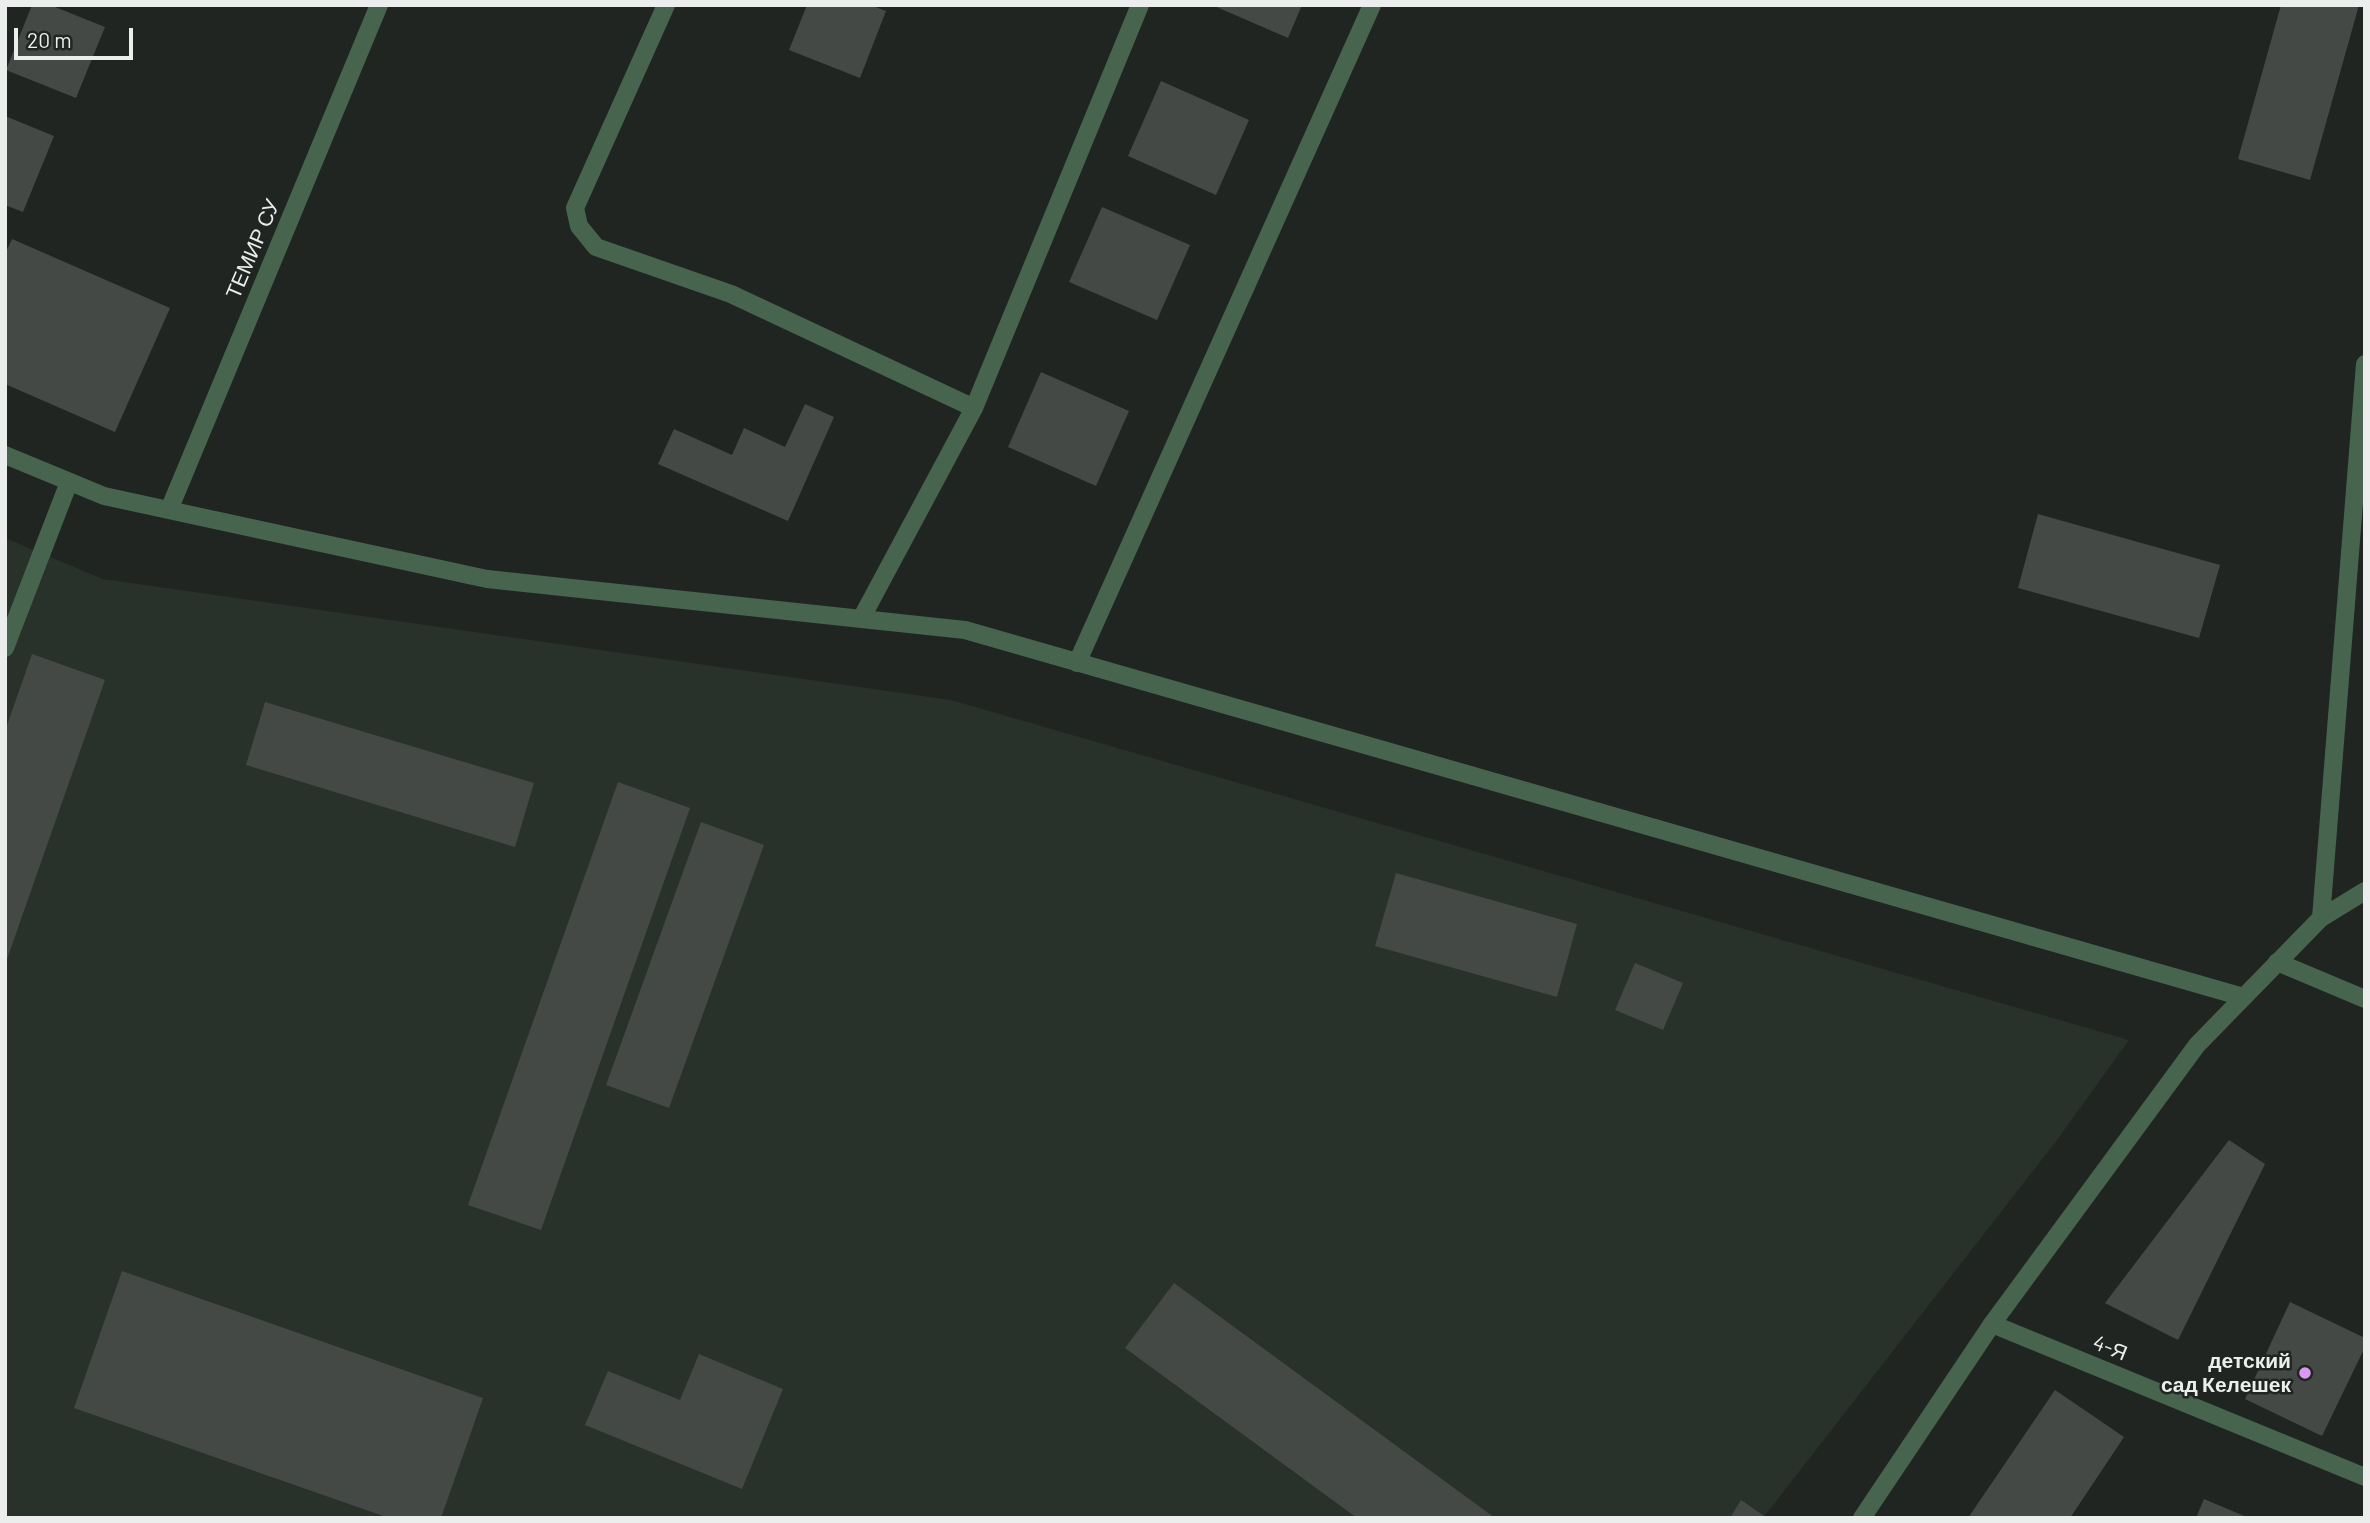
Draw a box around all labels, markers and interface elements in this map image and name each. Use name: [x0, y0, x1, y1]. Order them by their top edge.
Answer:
scale bar: [18, 14, 136, 58]
text: 20 m: [27, 27, 72, 52]
street label: ТЕМИР СУ: [221, 196, 285, 302]
street label: 4-Я: [2089, 1330, 2131, 1366]
place label: детский сад Келешек: [2161, 1348, 2291, 1398]
marker: детский сад Келешек: [2297, 1365, 2313, 1381]

